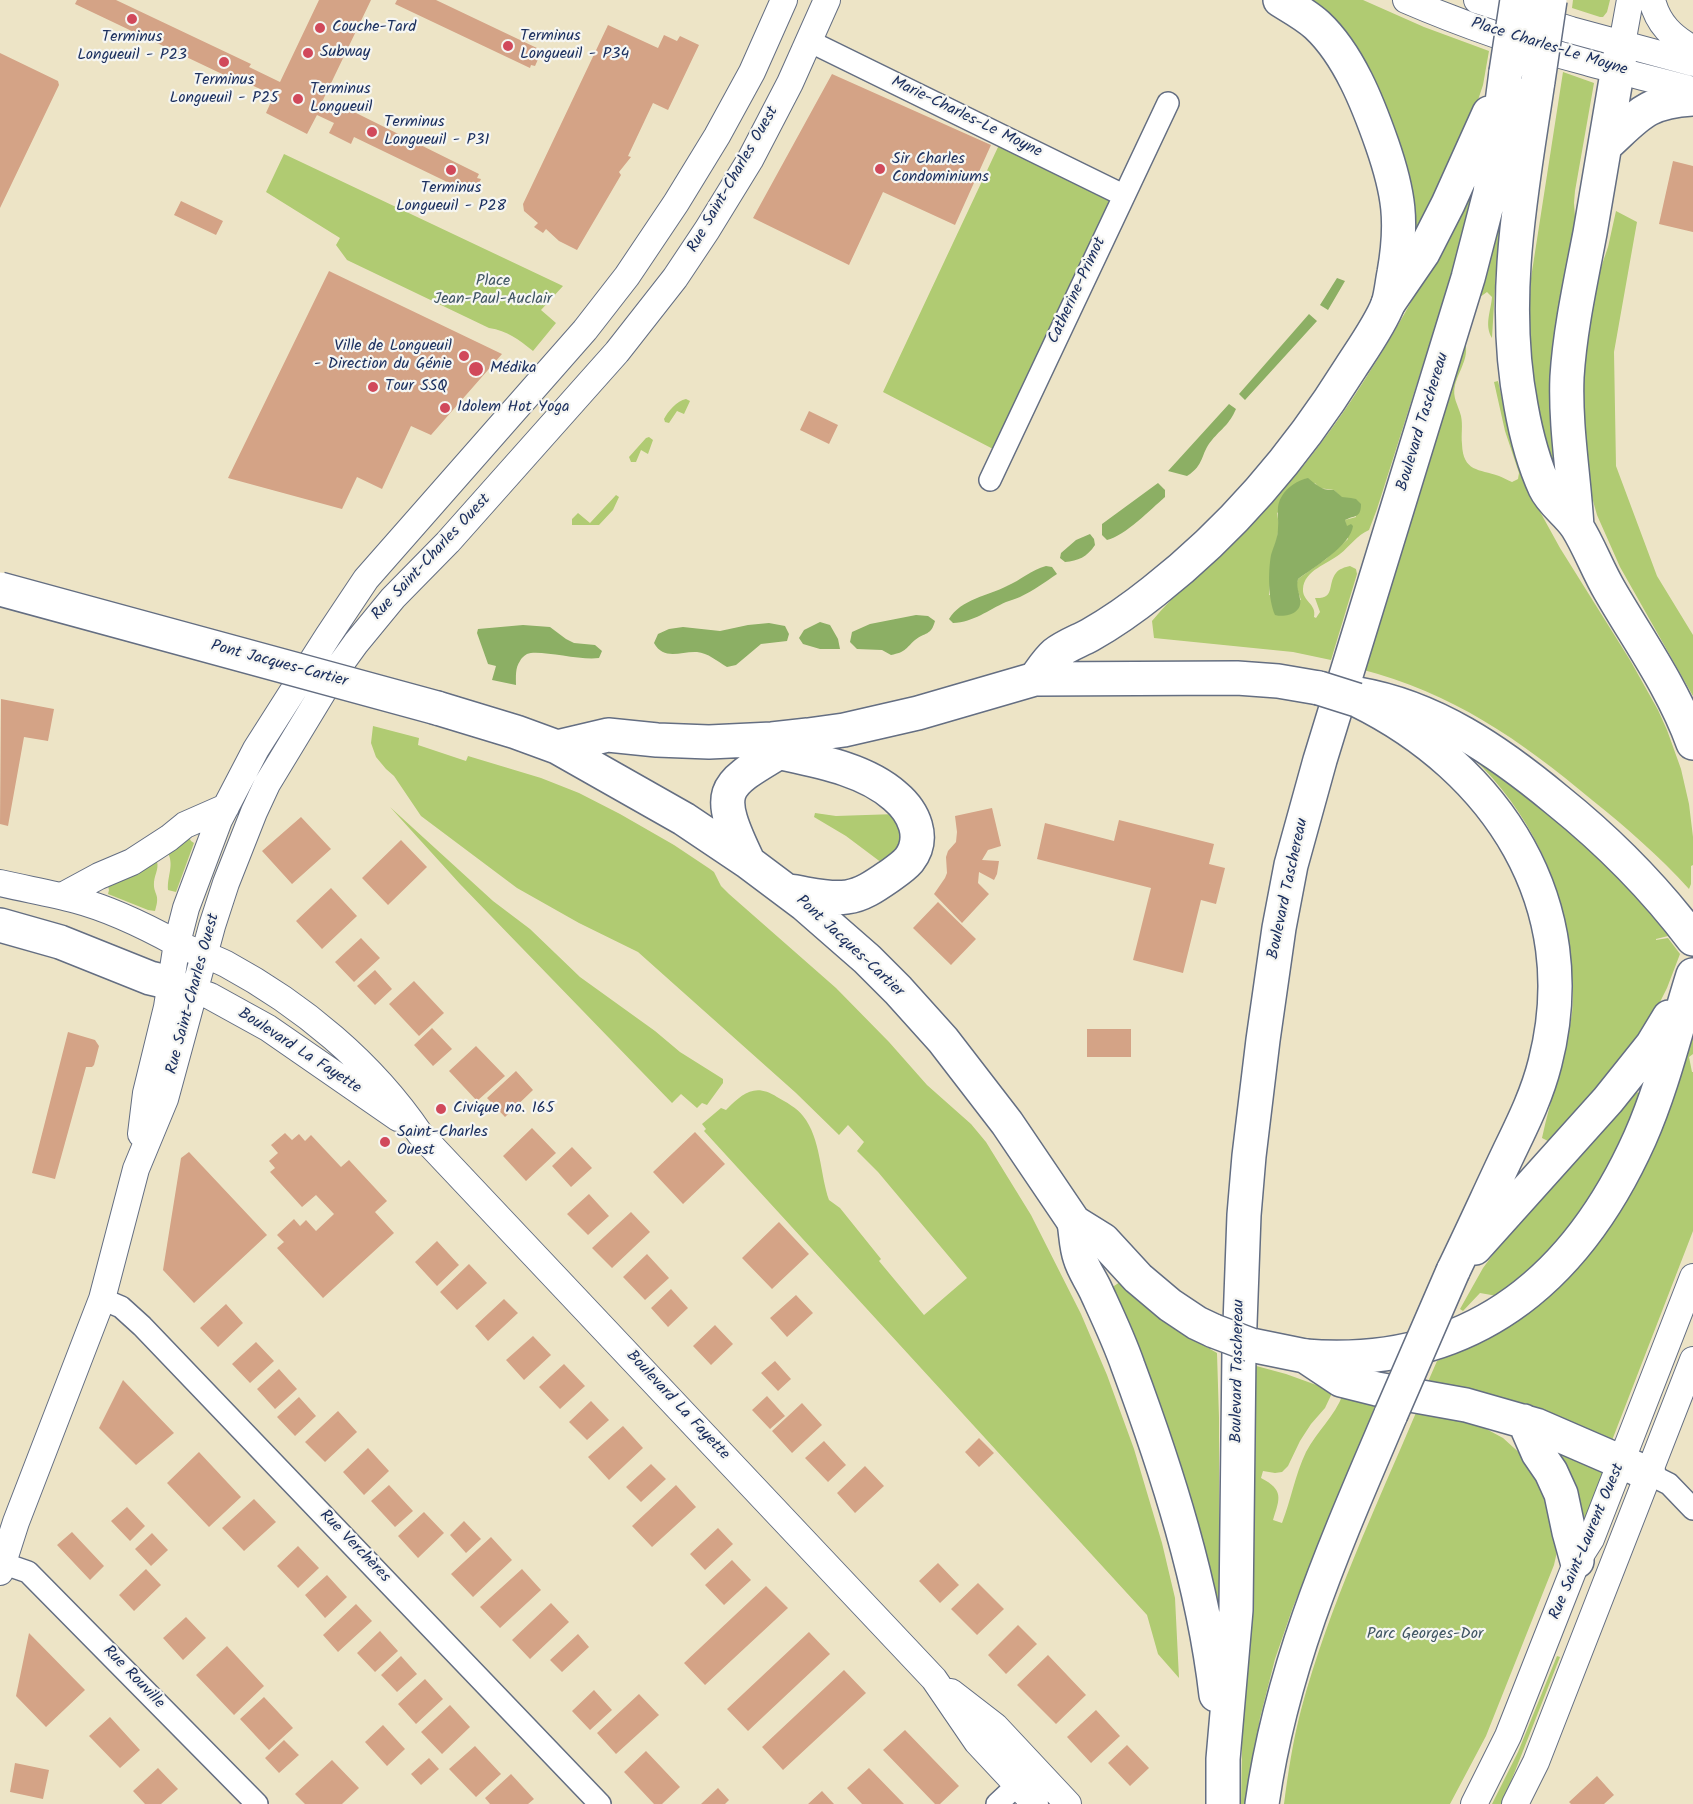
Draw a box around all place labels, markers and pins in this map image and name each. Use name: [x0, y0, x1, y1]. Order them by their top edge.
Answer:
marker: Terminus Longueuil - P23: [125, 12, 139, 26]
place label: Couche-Tard: [332, 18, 416, 38]
marker: Couche-Tard: [313, 21, 327, 35]
place label: Terminus Longueuil - P34: [520, 27, 629, 65]
place label: Terminus Longueuil - P23: [77, 28, 187, 66]
marker: Terminus Longueuil - P34: [501, 39, 515, 53]
place label: Subway: [320, 43, 370, 63]
marker: Subway: [301, 46, 315, 60]
marker: Terminus Longueuil - P25: [217, 55, 231, 69]
place label: Terminus Longueuil - P25: [169, 71, 279, 109]
place label: Terminus Longueuil: [310, 80, 372, 118]
marker: Terminus Longueuil: [291, 92, 305, 106]
place label: Terminus Longueuil - P31: [384, 113, 489, 151]
marker: Terminus Longueuil - P31: [365, 125, 379, 139]
place label: Sir Charles Condominiums: [892, 150, 989, 188]
marker: Sir Charles Condominiums: [873, 162, 887, 176]
marker: Terminus Longueuil - P28: [444, 163, 458, 177]
place label: Terminus Longueuil - P28: [396, 179, 506, 217]
place label: Ville de Longueuil - Direction du Génie: [314, 337, 452, 375]
marker: Ville de Longueuil - Direction du Génie: [457, 349, 471, 363]
place label: Médika: [490, 359, 536, 379]
marker: Médika: [467, 360, 485, 378]
place label: Tour SSQ: [385, 377, 447, 397]
marker: Tour SSQ: [366, 380, 380, 394]
place label: Idolem Hot Yoga: [457, 398, 570, 418]
marker: Idolem Hot Yoga: [438, 401, 452, 415]
place label: Civique no. 165: [453, 1099, 554, 1119]
marker: Civique no. 165: [434, 1102, 448, 1116]
place label: Saint-Charles Ouest: [397, 1123, 488, 1161]
marker: Saint-Charles Ouest: [378, 1135, 392, 1149]

